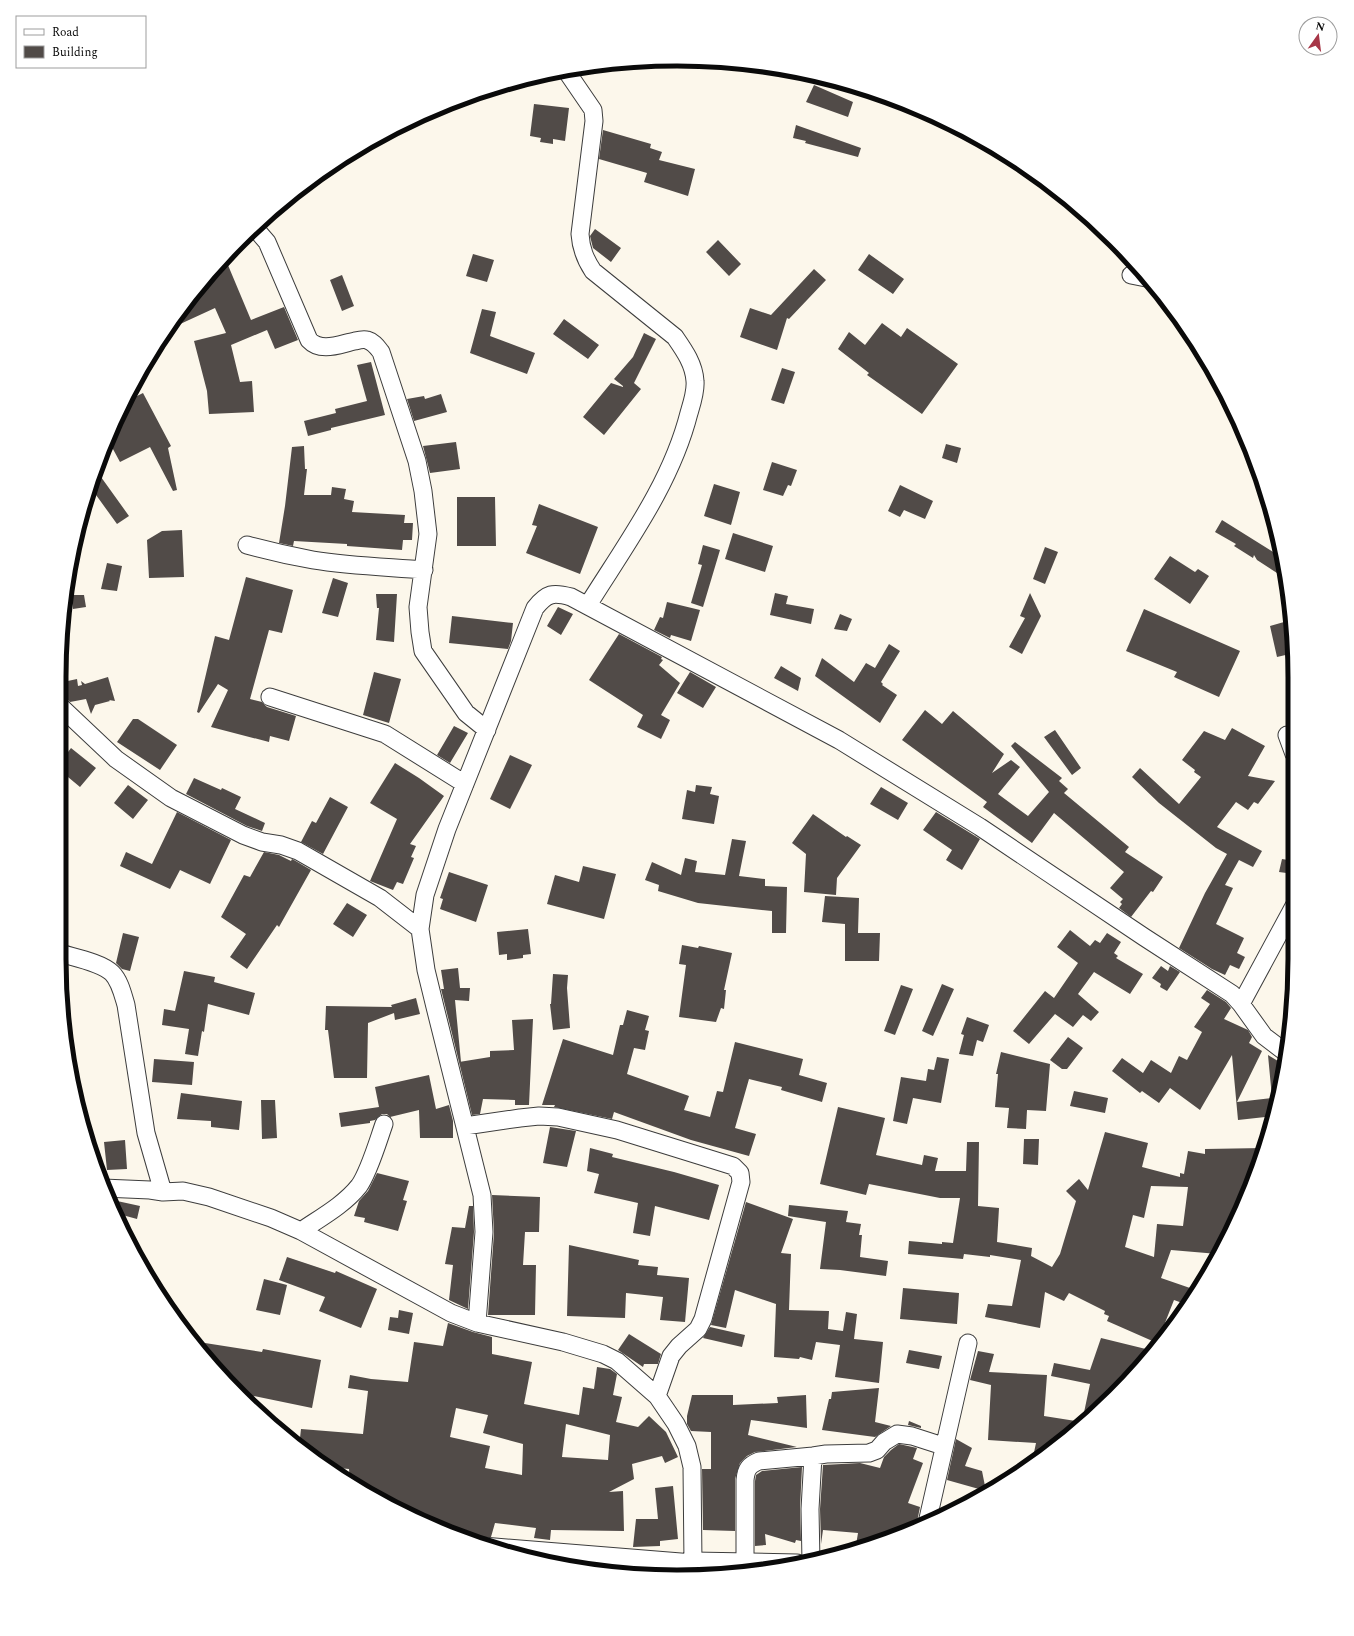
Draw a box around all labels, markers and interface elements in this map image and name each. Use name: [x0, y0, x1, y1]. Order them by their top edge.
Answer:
legend: [16, 16, 146, 68]
north arrow: [1298, 16, 1338, 56]
text: N: [1314, 17, 1327, 36]
text: Road: [52, 23, 79, 42]
text: Building: [52, 43, 98, 62]

